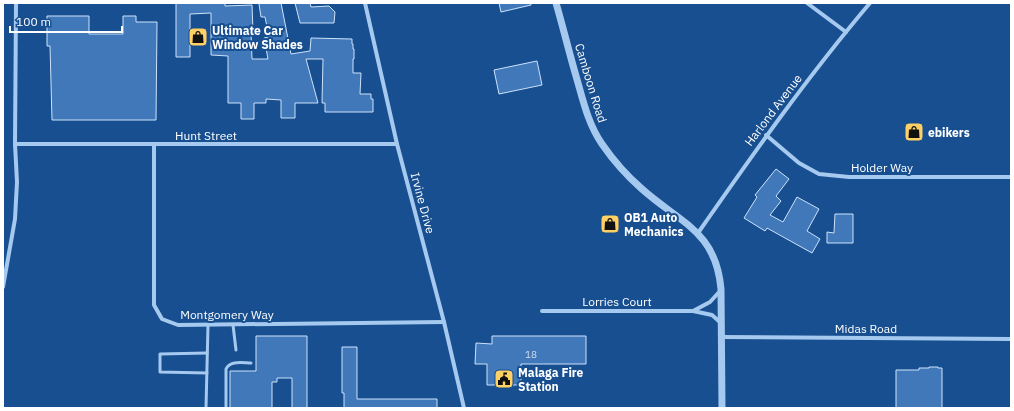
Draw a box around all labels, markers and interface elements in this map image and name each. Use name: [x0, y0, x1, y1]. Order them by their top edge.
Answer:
scale bar: [10, 8, 122, 34]
text: 100 m: [16, 14, 51, 29]
place label: Ultimate Car Window Shades: [212, 23, 303, 52]
shop icon: Ultimate Car Window Shades: [187, 26, 209, 48]
street label: Camboon Road: [572, 42, 610, 124]
street label: Harlond Avenue: [741, 71, 805, 149]
shop icon: ebikers: [903, 121, 925, 143]
place label: ebikers: [928, 125, 970, 140]
street label: Hunt Street: [175, 128, 237, 143]
street label: Holder Way: [851, 160, 913, 175]
street label: Irvine Drive: [408, 171, 438, 235]
place label: OB1 Auto Mechanics: [624, 210, 684, 239]
shop icon: OB1 Auto Mechanics: [599, 213, 621, 235]
street label: Lorries Court: [582, 294, 652, 309]
street label: Montgomery Way: [180, 307, 274, 322]
street label: Midas Road: [835, 321, 897, 336]
house number: 18: [525, 348, 537, 361]
place label: Malaga Fire Station: [518, 365, 584, 394]
public building icon: Malaga Fire Station: [493, 368, 515, 390]

